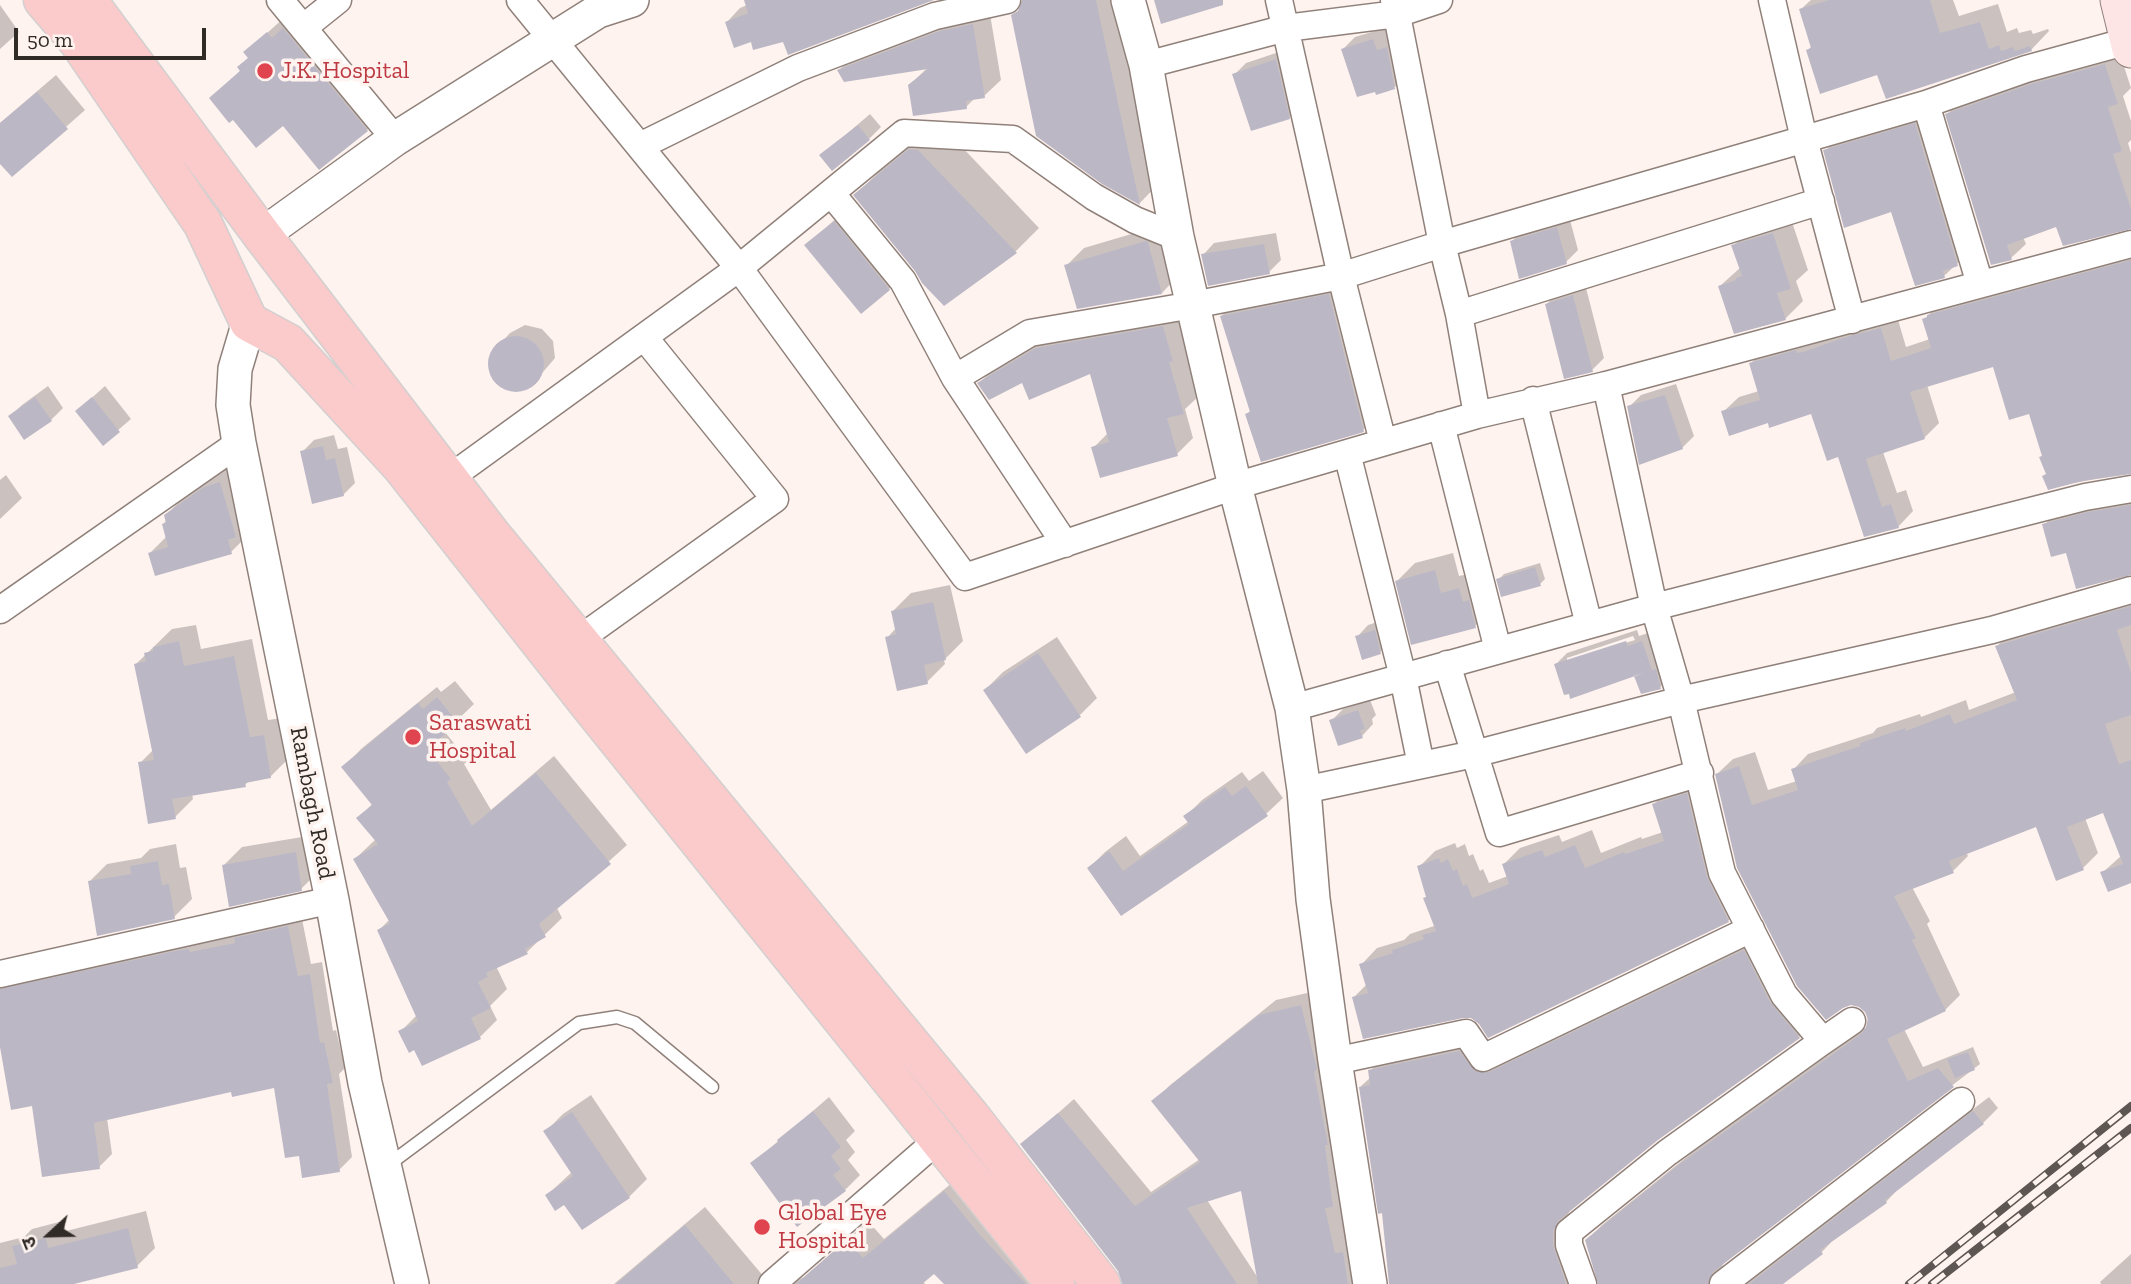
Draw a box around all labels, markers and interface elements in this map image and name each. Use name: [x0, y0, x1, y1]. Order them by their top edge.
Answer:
scale bar: [18, 14, 210, 58]
text: 50 m: [27, 27, 73, 52]
place label: J.K. Hospital: [281, 57, 409, 85]
marker: J.K. Hospital: [255, 61, 275, 81]
place label: Saraswati Hospital: [429, 709, 531, 765]
street label: Rambagh Road: [283, 724, 341, 882]
marker: Saraswati Hospital: [403, 727, 423, 747]
place label: Global Eye Hospital: [778, 1199, 887, 1255]
north arrow: [14, 1200, 84, 1270]
marker: Global Eye Hospital: [752, 1217, 772, 1237]
text: उ: [16, 1234, 42, 1253]

